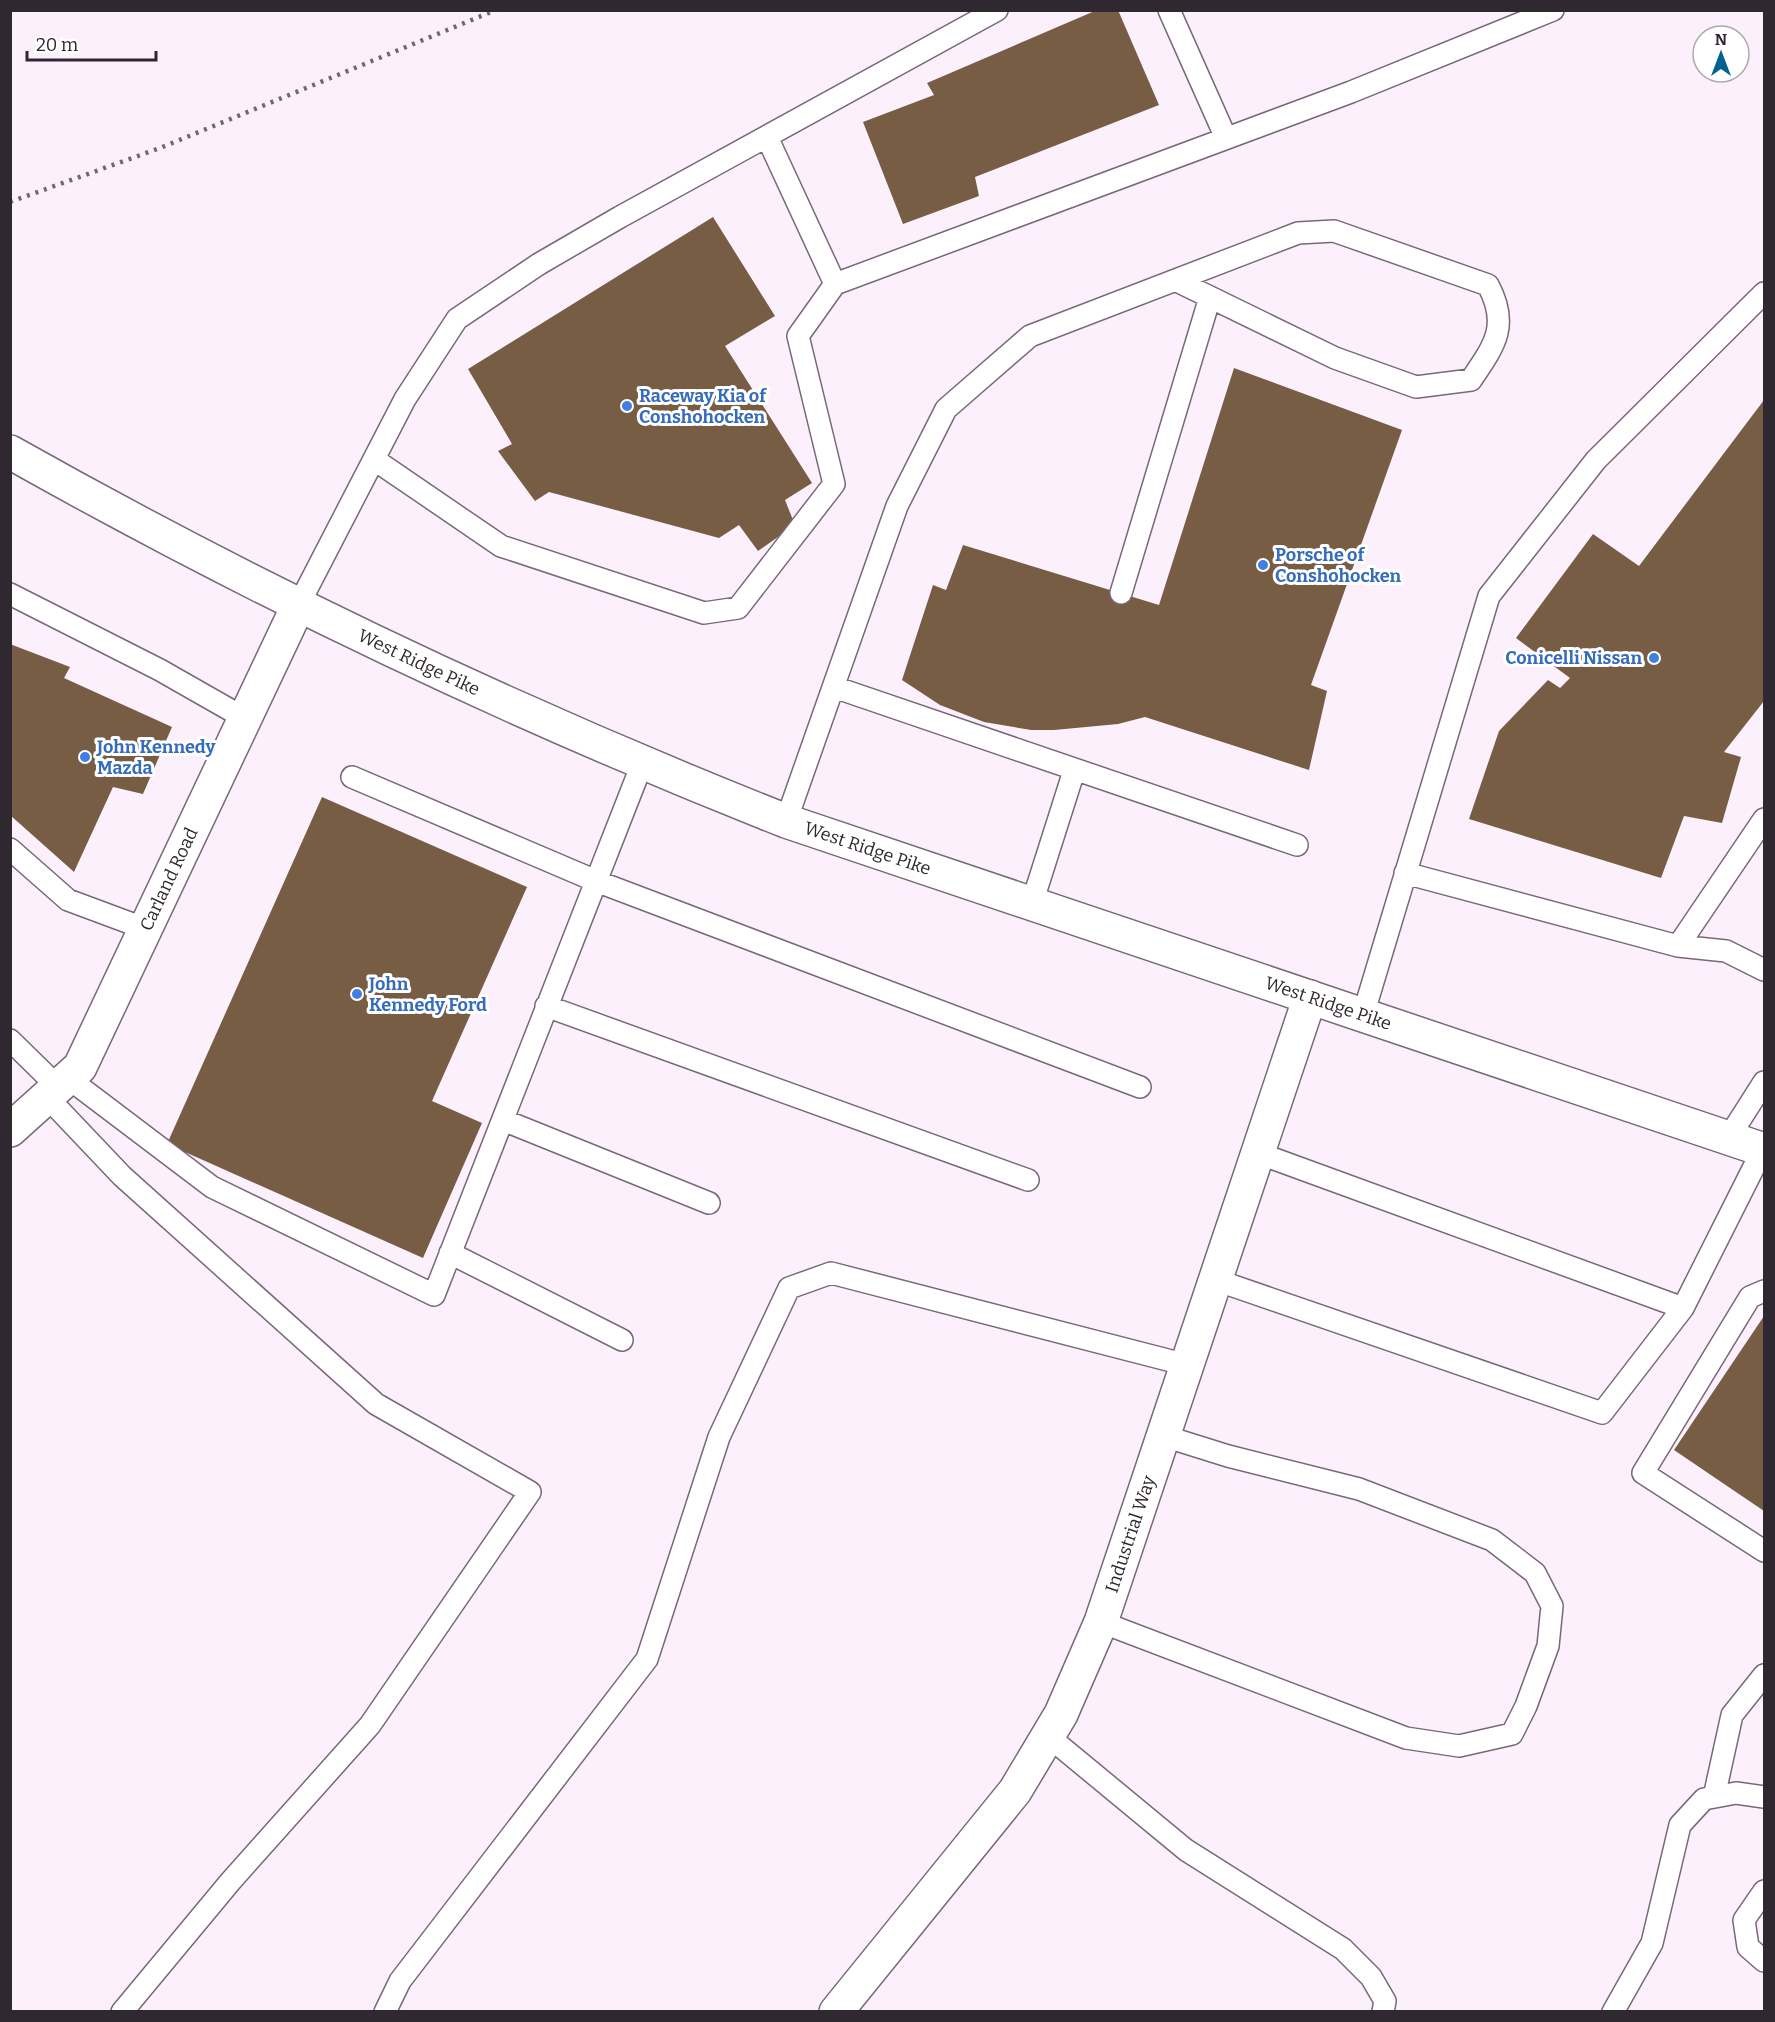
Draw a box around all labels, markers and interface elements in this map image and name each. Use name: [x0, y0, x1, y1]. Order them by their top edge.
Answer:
scale bar: [27, 24, 156, 62]
north arrow: [1691, 24, 1751, 84]
text: N: [1715, 30, 1727, 49]
text: 20 m: [36, 34, 78, 56]
place label: Raceway Kia of Conshohocken: [639, 385, 767, 428]
marker: Raceway Kia of Conshohocken: [620, 399, 634, 413]
place label: Porsche of Conshohocken: [1275, 544, 1402, 587]
marker: Porsche of Conshohocken: [1256, 558, 1270, 572]
street label: West Ridge Pike: [354, 624, 483, 700]
place label: Conicelli Nissan: [1505, 647, 1642, 669]
marker: Conicelli Nissan: [1647, 651, 1661, 665]
place label: John Kennedy Mazda: [96, 736, 216, 779]
marker: John Kennedy Mazda: [78, 750, 92, 764]
street label: West Ridge Pike: [801, 817, 934, 880]
street label: Carland Road: [135, 824, 203, 934]
street label: West Ridge Pike: [1262, 972, 1394, 1035]
place label: John Kennedy Ford: [368, 973, 487, 1016]
marker: John Kennedy Ford: [350, 987, 364, 1001]
street label: Industrial Way: [1101, 1472, 1160, 1596]

